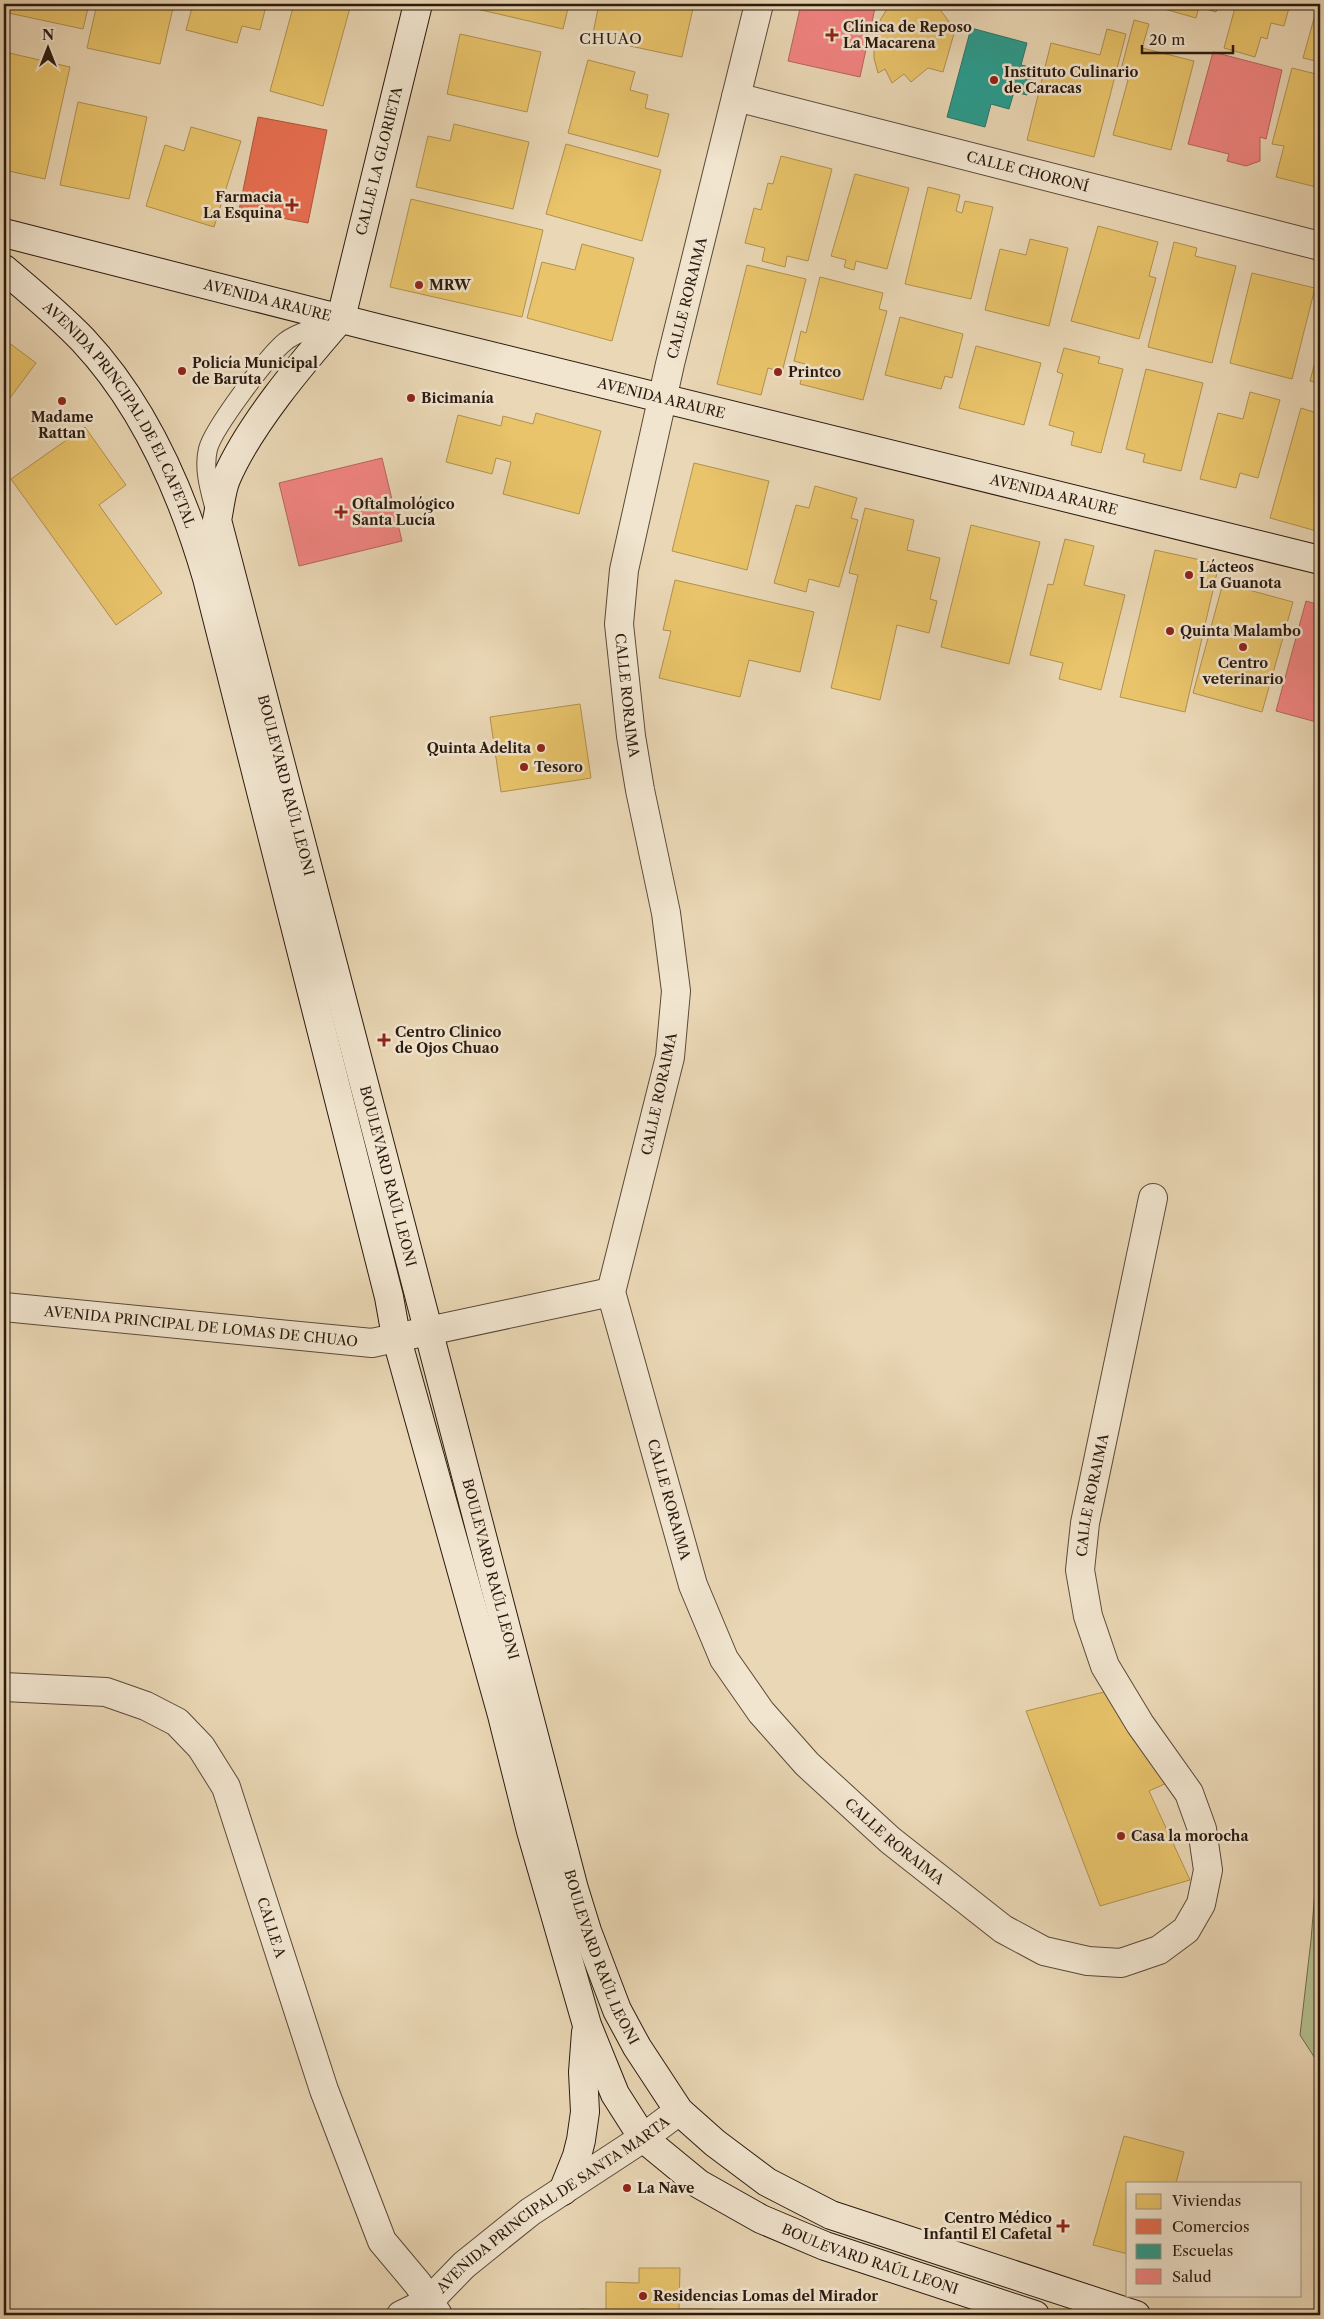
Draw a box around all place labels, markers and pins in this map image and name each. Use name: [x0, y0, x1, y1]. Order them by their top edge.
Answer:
place label: Clínica de Reposo La Macarena: [843, 18, 972, 52]
marker: Clínica de Reposo La Macarena: [825, 28, 839, 42]
place label: Instituto Culinario de Caracas: [1004, 63, 1138, 97]
marker: Instituto Culinario de Caracas: [988, 74, 1000, 86]
place label: Farmacia La Esquina: [203, 188, 283, 222]
marker: Farmacia La Esquina: [286, 199, 298, 211]
place label: MRW: [429, 276, 472, 294]
marker: MRW: [413, 279, 425, 291]
place label: Policía Municipal de Baruta: [192, 354, 318, 388]
place label: Printco: [788, 363, 841, 381]
marker: Policía Municipal de Baruta: [176, 365, 188, 377]
marker: Printco: [772, 366, 784, 378]
place label: Bicimanía: [421, 389, 495, 407]
marker: Bicimanía: [405, 392, 417, 404]
marker: Madame Rattan: [56, 395, 68, 407]
place label: Madame Rattan: [31, 408, 93, 442]
place label: Oftalmológico Santa Lucía: [352, 495, 455, 529]
marker: Oftalmológico Santa Lucía: [334, 505, 348, 519]
place label: Lácteos La Guanota: [1199, 558, 1282, 592]
marker: Lácteos La Guanota: [1183, 569, 1195, 581]
place label: Quinta Malambo: [1180, 622, 1301, 640]
marker: Quinta Malambo: [1164, 625, 1176, 637]
marker: Centro veterinario: [1237, 641, 1249, 653]
place label: Centro veterinario: [1202, 654, 1284, 688]
place label: Quinta Adelita: [427, 739, 532, 757]
marker: Quinta Adelita: [535, 742, 547, 754]
place label: Tesoro: [534, 758, 583, 776]
marker: Tesoro: [518, 761, 530, 773]
place label: Centro Clinico de Ojos Chuao: [395, 1023, 501, 1057]
marker: Centro Clinico de Ojos Chuao: [377, 1033, 391, 1047]
place label: Casa la morocha: [1131, 1827, 1249, 1845]
marker: Casa la morocha: [1115, 1830, 1127, 1842]
place label: La Nave: [637, 2179, 694, 2197]
marker: La Nave: [621, 2182, 633, 2194]
place label: Centro Médico Infantil El Cafetal: [923, 2209, 1052, 2243]
marker: Centro Médico Infantil El Cafetal: [1056, 2219, 1070, 2233]
place label: Residencias Lomas del Mirador: [653, 2287, 878, 2305]
marker: Residencias Lomas del Mirador: [637, 2290, 649, 2302]

